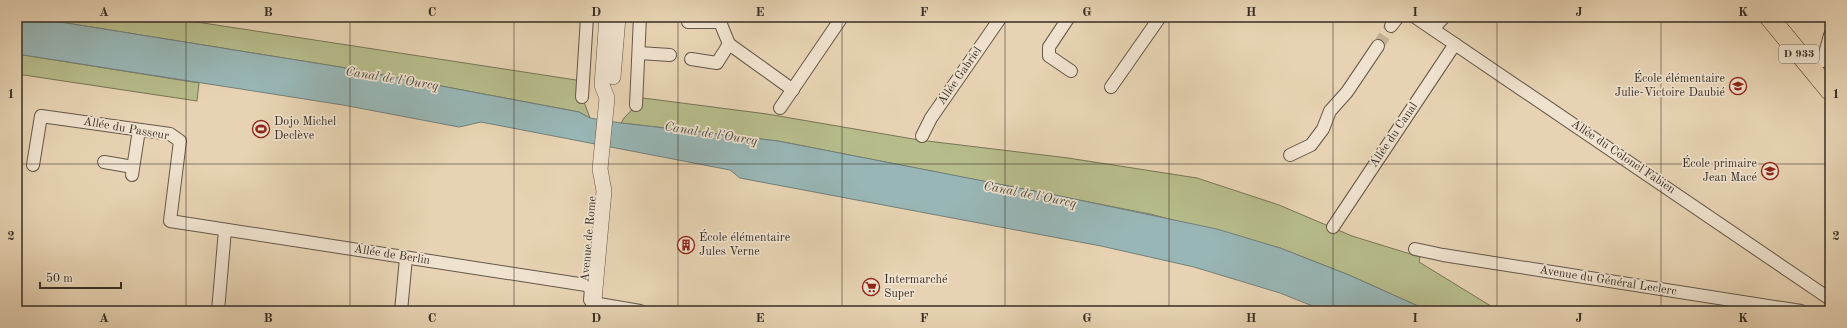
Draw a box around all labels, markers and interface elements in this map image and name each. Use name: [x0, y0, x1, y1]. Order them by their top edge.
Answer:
text: A: [99, 6, 109, 19]
text: B: [263, 6, 273, 19]
text: C: [428, 6, 436, 19]
text: D: [591, 6, 601, 19]
text: E: [756, 6, 765, 19]
text: F: [920, 6, 929, 19]
text: G: [1082, 6, 1092, 19]
text: H: [1246, 6, 1257, 19]
text: I: [1412, 6, 1418, 19]
text: J: [1575, 6, 1583, 19]
text: K: [1738, 6, 1748, 19]
street label: Allée Gabriel: [936, 45, 984, 107]
road number: D 933: [1779, 45, 1819, 63]
water label: Canal de l'Ourcq: [344, 65, 440, 93]
place label: École élémentaire Julie-Victoire Daubié: [1615, 70, 1725, 99]
school or university icon: École élémentaire Julie-Victoire Daubié: [1728, 76, 1748, 96]
text: 1: [7, 88, 15, 101]
text: 1: [1832, 88, 1840, 101]
street label: Allée du Canal: [1368, 100, 1420, 170]
street label: Allée du Passeur: [82, 116, 170, 142]
place label: Dojo Michel Declève: [274, 116, 336, 142]
street label: Allée du Colonel Fabien: [1569, 118, 1678, 197]
sports icon: Dojo Michel Declève: [251, 119, 271, 139]
water label: Canal de l'Ourcq: [663, 120, 759, 148]
place label: École primaire Jean Macé: [1682, 155, 1757, 184]
school or university icon: École primaire Jean Macé: [1760, 161, 1780, 181]
water label: Canal de l'Ourcq: [982, 180, 1078, 210]
street label: Avenue de Rome: [579, 195, 599, 282]
place label: École élémentaire Jules Verne: [699, 229, 791, 258]
text: 2: [7, 230, 15, 243]
text: 2: [1832, 230, 1840, 243]
building icon: École élémentaire Jules Verne: [676, 235, 696, 255]
street label: Allée de Berlin: [353, 243, 431, 267]
scale bar: [40, 264, 121, 290]
street label: Avenue du Général Leclerc: [1539, 264, 1677, 298]
text: 50 m: [46, 272, 73, 285]
place label: Intermarché Super: [884, 274, 948, 300]
supermarket icon: Intermarché Super: [861, 277, 881, 297]
text: A: [99, 312, 109, 325]
text: B: [263, 312, 273, 325]
text: C: [428, 312, 436, 325]
text: D: [591, 312, 601, 325]
text: E: [756, 312, 765, 325]
text: F: [920, 312, 929, 325]
text: G: [1082, 312, 1092, 325]
text: H: [1246, 312, 1257, 325]
text: I: [1412, 312, 1418, 325]
text: J: [1575, 312, 1583, 325]
text: K: [1738, 312, 1748, 325]

